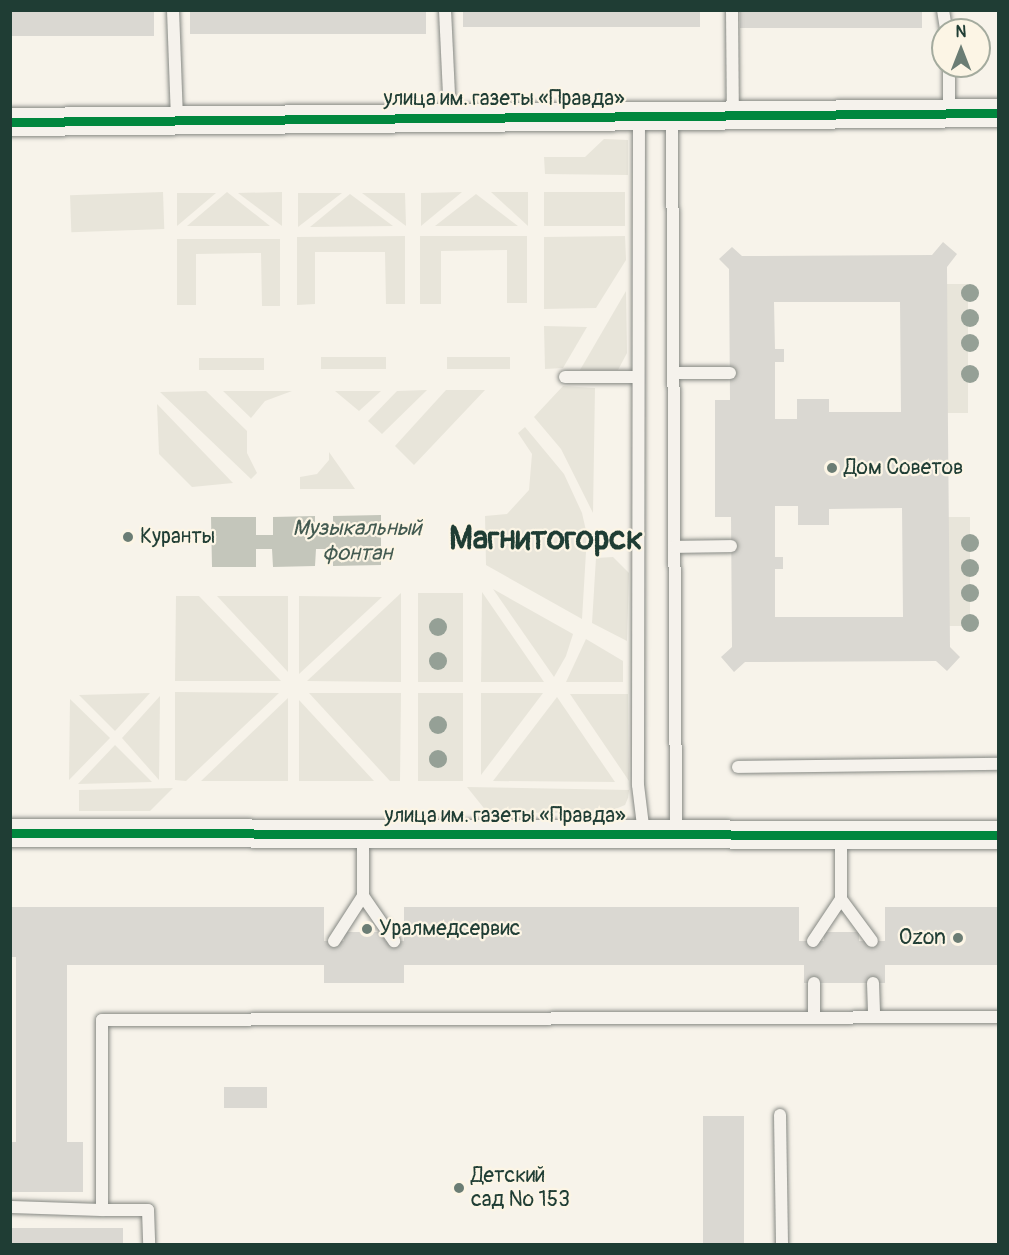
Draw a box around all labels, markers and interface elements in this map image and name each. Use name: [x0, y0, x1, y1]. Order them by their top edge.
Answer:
north arrow: [931, 18, 991, 78]
text: N: [956, 22, 966, 42]
street label: улица им. газеты «Правда»: [383, 86, 625, 112]
place label: Дом Советов: [844, 455, 963, 481]
marker: Дом Советов: [825, 461, 839, 475]
water label: Музыкальный фонтан: [293, 515, 421, 566]
district label: Магнитогорск: [449, 519, 643, 559]
place label: Куранты: [140, 524, 215, 550]
marker: Куранты: [121, 530, 135, 544]
street label: улица им. газеты «Правда»: [384, 803, 626, 829]
place label: Уралмедсервис: [379, 916, 520, 942]
marker: Уралмедсервис: [360, 922, 374, 936]
place label: Ozon: [899, 925, 946, 951]
marker: Ozon: [951, 931, 965, 945]
place label: Детский сад № 153: [471, 1163, 570, 1213]
marker: Детский сад № 153: [452, 1181, 466, 1195]

